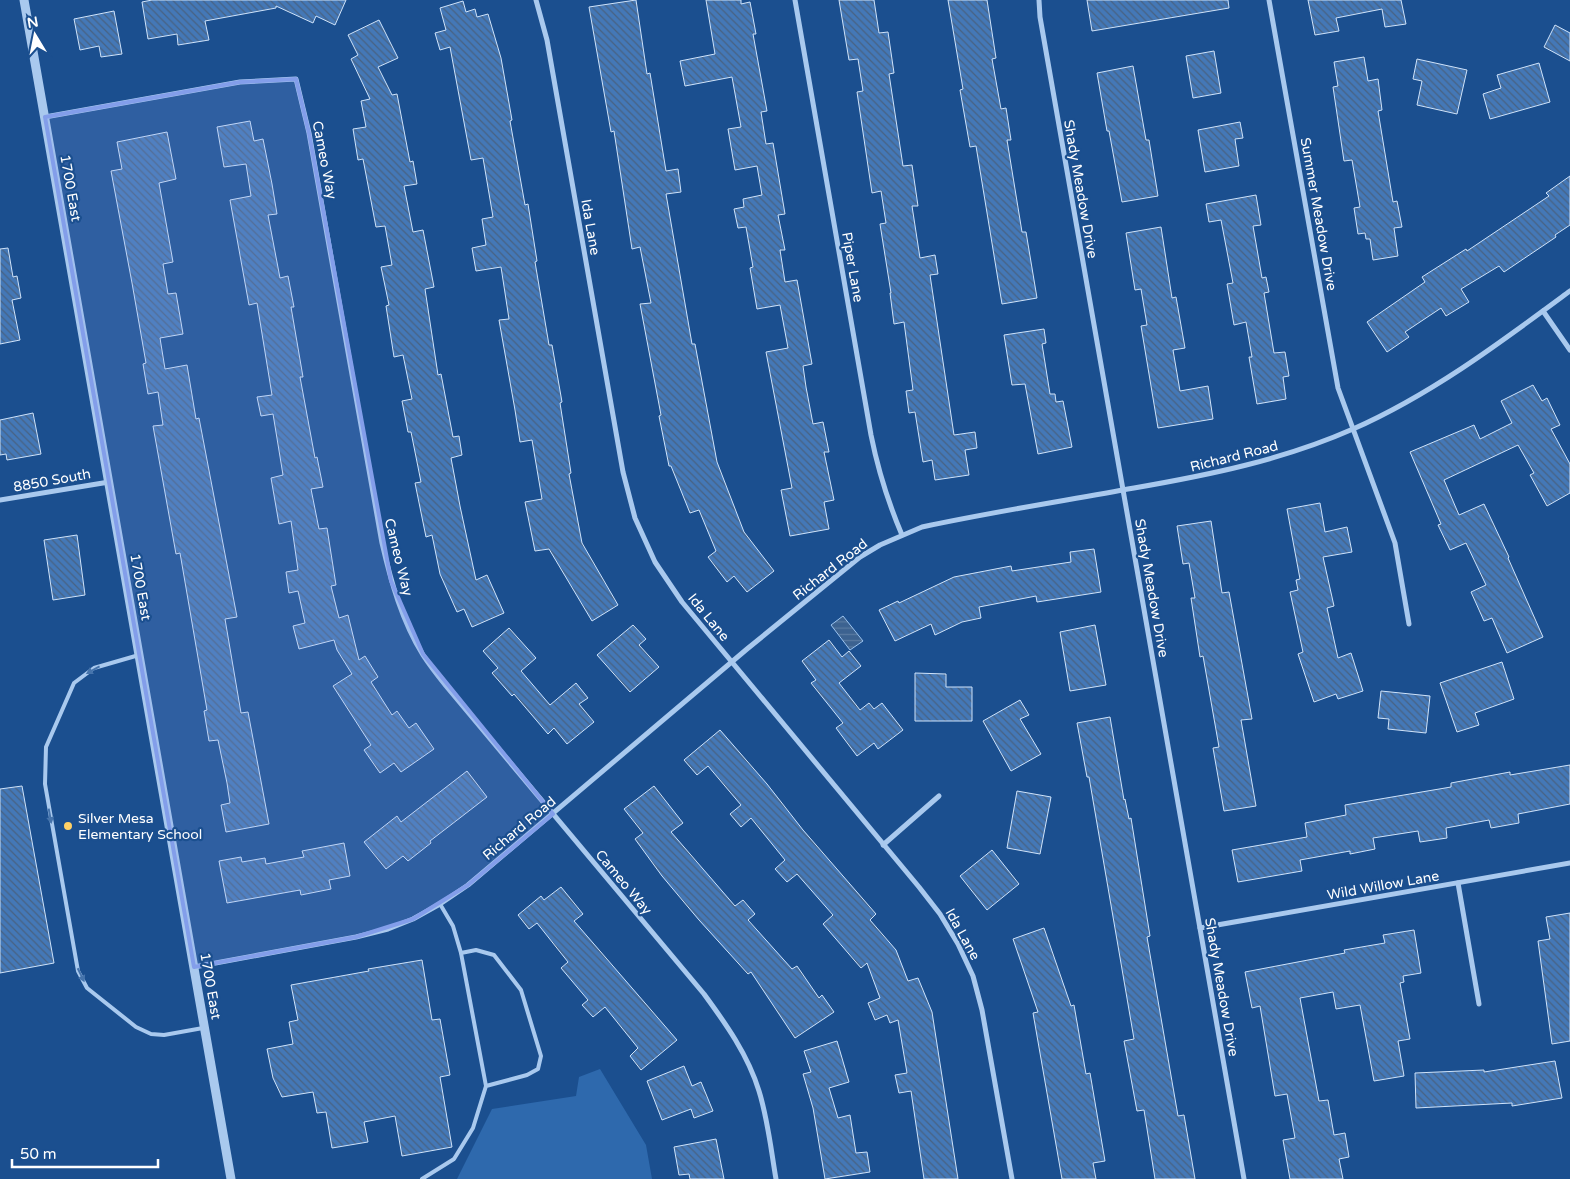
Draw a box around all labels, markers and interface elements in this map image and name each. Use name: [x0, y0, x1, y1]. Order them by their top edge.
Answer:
north arrow: [10, 10, 60, 60]
text: N: [26, 13, 40, 32]
street label: Shady Meadow Drive: [1060, 118, 1101, 260]
street label: Cameo Way: [309, 120, 341, 201]
street label: Summer Meadow Drive: [1297, 136, 1340, 292]
street label: 1700 East: [56, 153, 85, 223]
street label: Ida Lane: [577, 198, 604, 256]
street label: Piper Lane: [838, 231, 867, 304]
street label: Richard Road: [1188, 437, 1280, 476]
street label: 8850 South: [12, 465, 92, 496]
street label: Cameo Way: [381, 517, 416, 598]
street label: Shady Meadow Drive: [1131, 517, 1172, 659]
street label: Richard Road: [790, 535, 871, 604]
street label: 1700 East: [126, 552, 155, 622]
street label: Ida Lane: [684, 590, 733, 645]
one-way arrow: [86, 666, 101, 674]
street label: Richard Road: [479, 793, 559, 864]
one-way arrow: [47, 808, 55, 824]
place label: Silver Mesa Elementary School: [78, 810, 202, 843]
marker: Silver Mesa Elementary School: [62, 820, 74, 832]
street label: Cameo Way: [592, 846, 656, 919]
street label: Wild Willow Lane: [1326, 867, 1440, 904]
street label: Ida Lane: [941, 905, 984, 963]
street label: Shady Meadow Drive: [1201, 916, 1242, 1058]
street label: 1700 East: [196, 951, 225, 1021]
one-way arrow: [77, 968, 85, 982]
scale bar: [12, 1136, 159, 1168]
text: 50 m: [20, 1145, 57, 1163]

